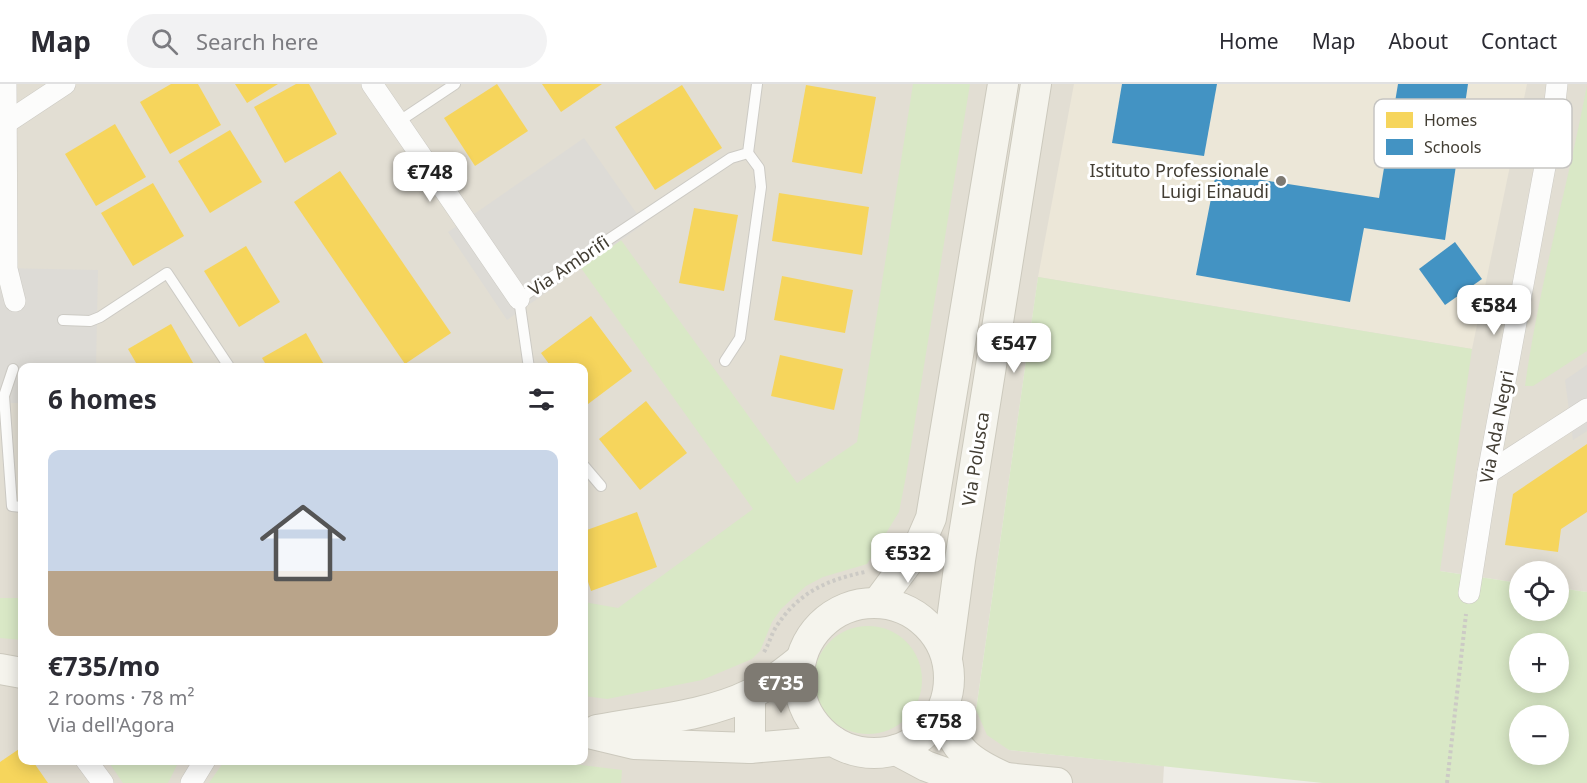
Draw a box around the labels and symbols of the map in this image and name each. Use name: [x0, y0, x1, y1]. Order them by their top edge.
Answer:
legend: [1374, 99, 1572, 168]
text: Homes: [1424, 109, 1477, 131]
text: Schools: [1424, 136, 1482, 158]
pin: €748: [394, 152, 466, 203]
place label: Istituto Professionale Luigi Einaudi: [1089, 158, 1269, 203]
marker: Istituto Professionale Luigi Einaudi: [1274, 174, 1288, 188]
street label: Via Ambrifi: [523, 229, 614, 301]
pin: €584: [1458, 285, 1530, 336]
pin: €547: [978, 323, 1050, 374]
street label: Via Ada Negri: [1473, 368, 1519, 485]
street label: Via Polusca: [956, 410, 994, 508]
pin: €532: [872, 533, 944, 584]
pin: €735: [745, 663, 817, 714]
pin: €758: [903, 701, 975, 752]

